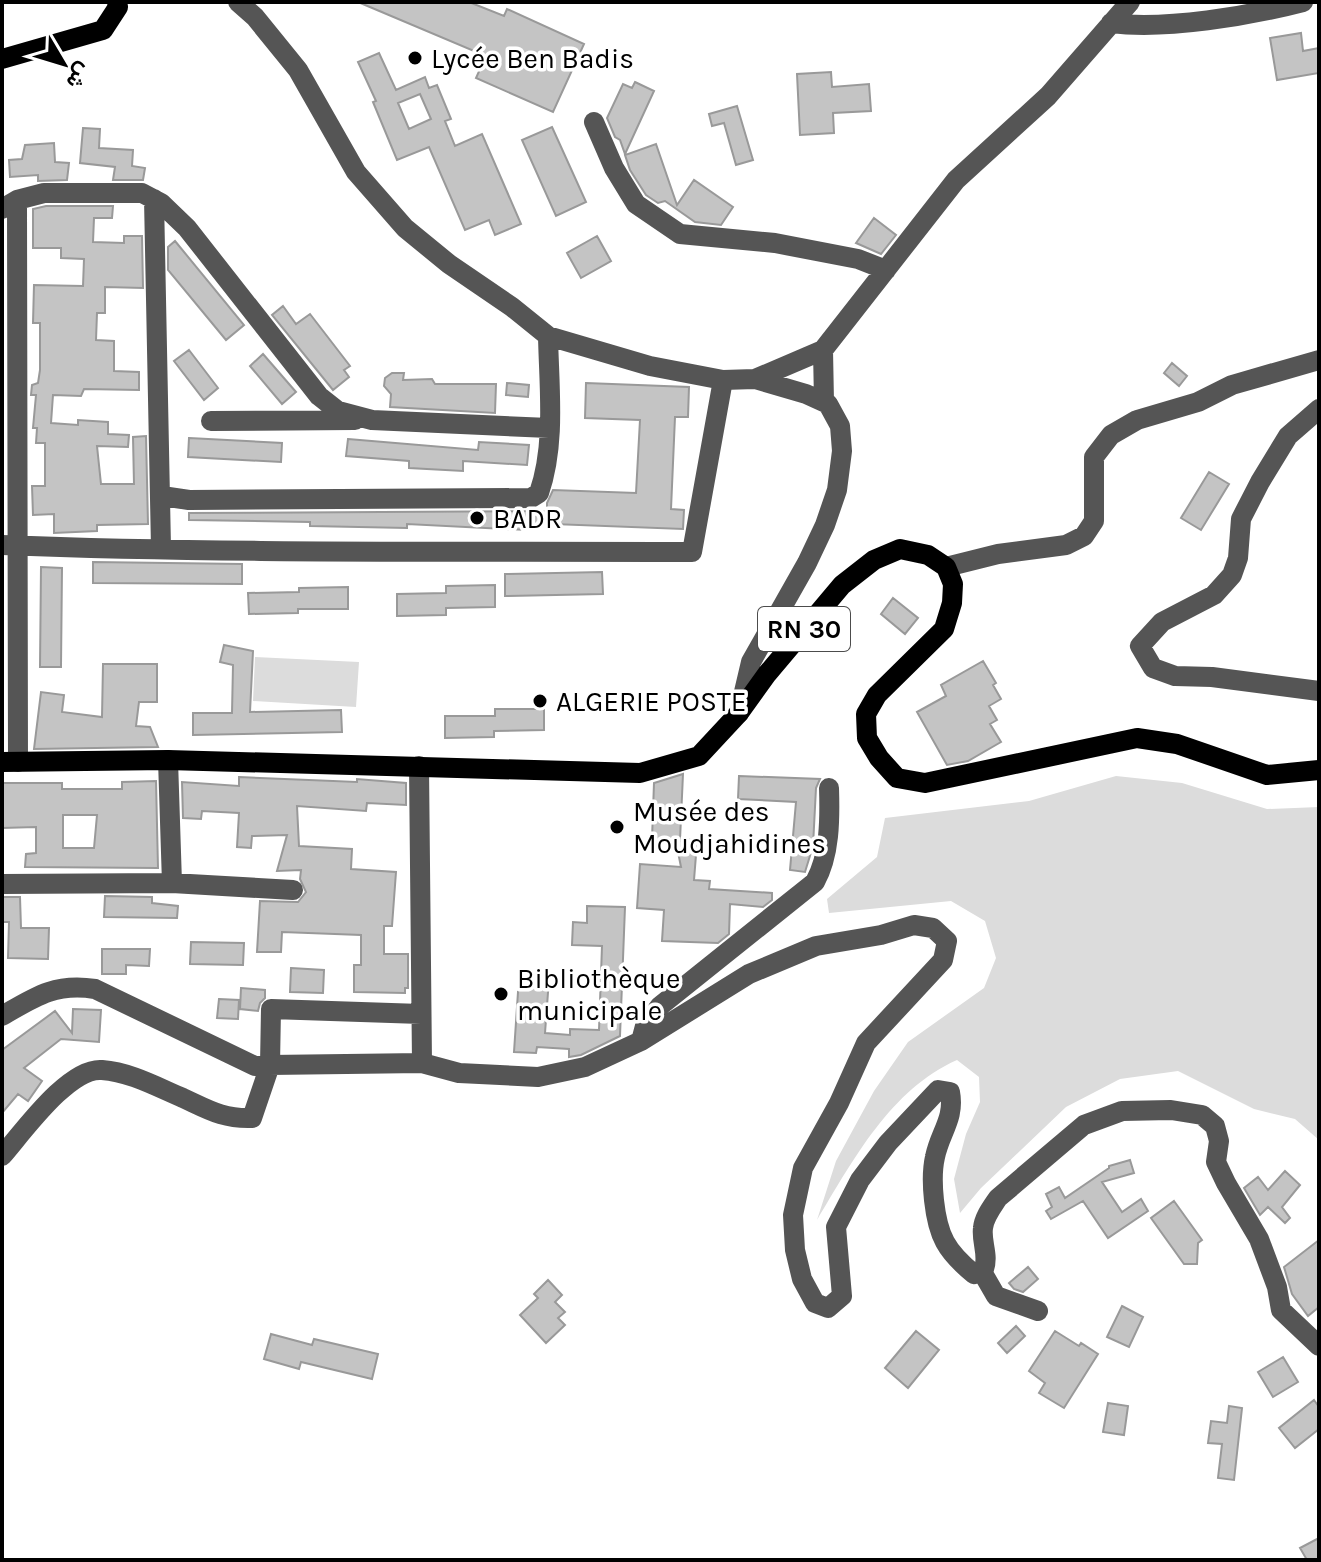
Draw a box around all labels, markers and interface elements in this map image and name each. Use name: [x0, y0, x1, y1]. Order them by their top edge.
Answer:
north arrow: [24, 24, 104, 104]
place label: Lycée Ben Badis: [431, 42, 634, 75]
marker: Lycée Ben Badis: [406, 49, 424, 67]
text: ش: [61, 57, 97, 94]
place label: BADR: [493, 502, 562, 535]
marker: BADR: [468, 509, 486, 527]
road number: RN 30: [758, 607, 850, 651]
place label: ALGERIE POSTE: [556, 685, 747, 718]
marker: ALGERIE POSTE: [531, 692, 549, 710]
place label: Musée des Moudjahidines: [633, 795, 826, 860]
marker: Musée des Moudjahidines: [608, 818, 626, 836]
place label: Bibliothèque municipale: [517, 962, 680, 1027]
marker: Bibliothèque municipale: [492, 985, 510, 1003]

